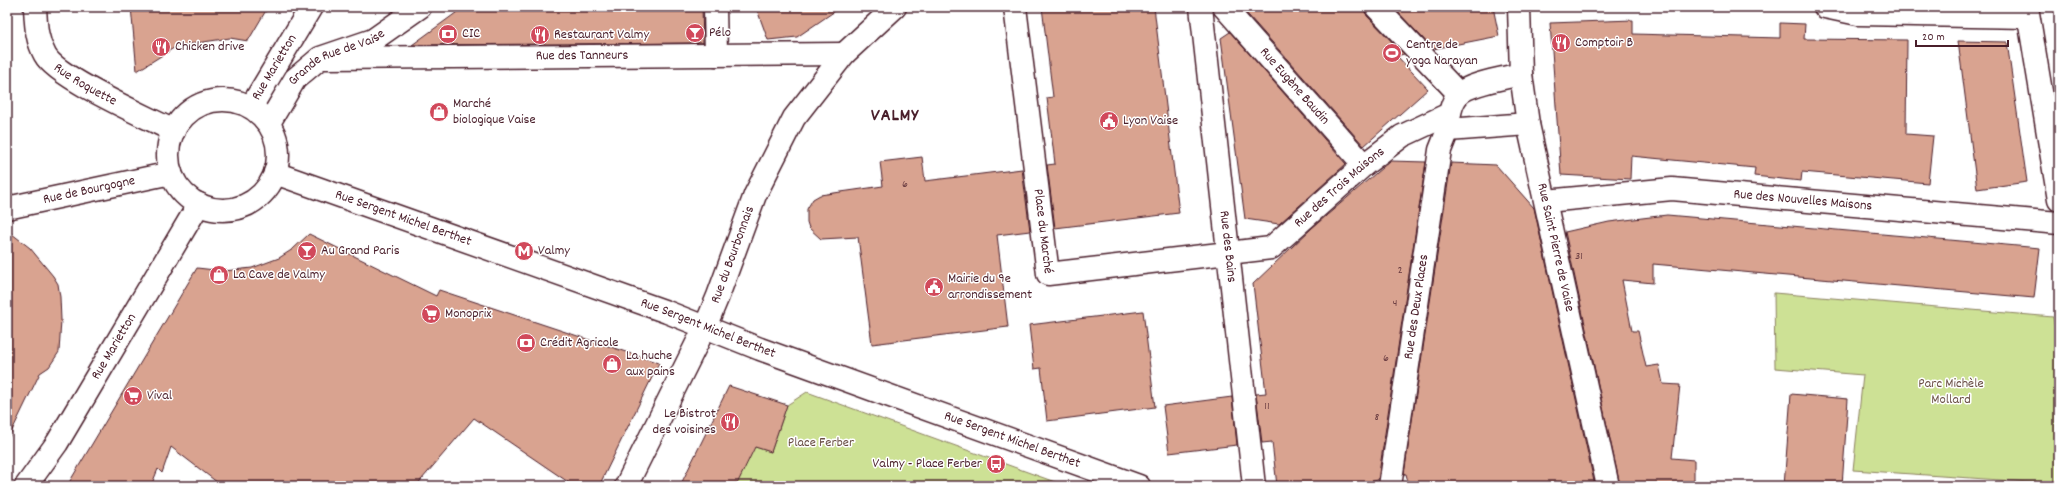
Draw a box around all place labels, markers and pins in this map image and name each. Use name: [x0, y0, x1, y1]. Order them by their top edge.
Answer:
bar icon: Pélo: [684, 22, 706, 44]
bank icon: CIC: [437, 23, 459, 45]
place label: Pélo: [709, 23, 731, 43]
place label: CIC: [462, 24, 480, 44]
restaurant icon: Restaurant Valmy: [529, 24, 551, 46]
place label: Restaurant Valmy: [554, 25, 649, 45]
restaurant icon: Comptoir B: [1550, 32, 1572, 54]
place label: Comptoir B: [1575, 33, 1634, 53]
place label: Centre de yoga Narayan: [1406, 35, 1478, 71]
restaurant icon: Chicken drive: [150, 36, 172, 58]
place label: Chicken drive: [175, 37, 244, 57]
sports icon: Centre de yoga Narayan: [1381, 42, 1403, 64]
place label: Marché biologique Vaise: [453, 94, 536, 130]
shop icon: Marché biologique Vaise: [428, 101, 450, 123]
public building icon: Lyon Vaise: [1098, 110, 1120, 132]
place label: Lyon Vaise: [1123, 111, 1178, 131]
bar icon: Au Grand Paris: [296, 240, 318, 262]
metro station icon: Valmy: [513, 240, 535, 262]
place label: Au Grand Paris: [321, 241, 400, 261]
place label: Valmy: [538, 241, 570, 261]
shop icon: La Cave de Valmy: [208, 264, 230, 286]
place label: La Cave de Valmy: [233, 265, 325, 285]
place label: Mairie du 9e arrondissement: [948, 269, 1032, 305]
public building icon: Mairie du 9e arrondissement: [923, 276, 945, 298]
supermarket icon: Monoprix: [420, 303, 442, 325]
place label: Monoprix: [445, 304, 492, 324]
bank icon: Crédit Agricole: [515, 332, 537, 354]
place label: Crédit Agricole: [540, 333, 619, 353]
place label: La huche aux pains: [626, 346, 675, 382]
shop icon: La huche aux pains: [601, 353, 623, 375]
supermarket icon: Vival: [122, 385, 144, 407]
place label: Vival: [147, 386, 173, 406]
place label: Le Bistrot des voisines: [653, 404, 716, 440]
restaurant icon: Le Bistrot des voisines: [719, 411, 741, 433]
bus stop icon: Valmy - Place Ferber: [985, 453, 1007, 475]
place label: Valmy - Place Ferber: [873, 454, 983, 474]

